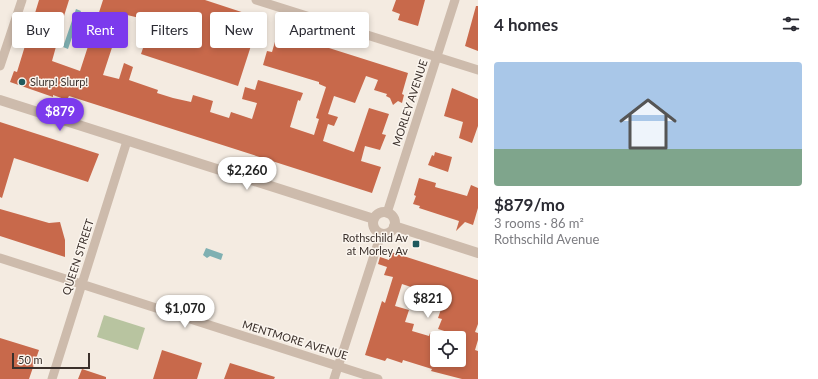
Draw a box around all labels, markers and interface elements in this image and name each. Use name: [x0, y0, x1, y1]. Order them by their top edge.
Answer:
chip: Buy: [12, 12, 64, 48]
chip: Rent: [72, 12, 128, 48]
chip: Filters: [136, 12, 202, 48]
chip: New: [210, 12, 267, 48]
chip: Apartment: [275, 12, 369, 48]
icon: filters: [780, 13, 802, 35]
text: 4 homes: [494, 14, 558, 35]
street label: MORLEY AVENUE: [389, 58, 430, 148]
place label: Slurp! Slurp!: [30, 75, 88, 88]
marker: Slurp! Slurp!: [17, 77, 27, 87]
icon: home: [612, 88, 684, 160]
pin: $879: [36, 98, 84, 132]
text: $879: [45, 103, 75, 119]
pin: $2,260: [214, 157, 280, 191]
text: $2,260: [227, 162, 267, 178]
text: $879/mo: [494, 194, 565, 215]
text: 3 rooms · 86 m²: [494, 215, 584, 231]
street label: QUEEN STREET: [59, 217, 96, 297]
place label: Rothschild Av at Morley Av: [343, 231, 408, 257]
text: Rothschild Avenue: [494, 231, 599, 247]
marker: Rothschild Av at Morley Av: [411, 239, 421, 249]
pin: $821: [404, 285, 452, 319]
text: $821: [413, 290, 443, 306]
pin: $1,070: [152, 295, 218, 329]
text: $1,070: [165, 300, 205, 316]
street label: MENTMORE AVENUE: [241, 317, 349, 362]
map controls: [430, 331, 466, 367]
button: locate: [430, 331, 466, 367]
scale bar: [12, 351, 90, 370]
text: 50 m: [18, 353, 43, 366]

